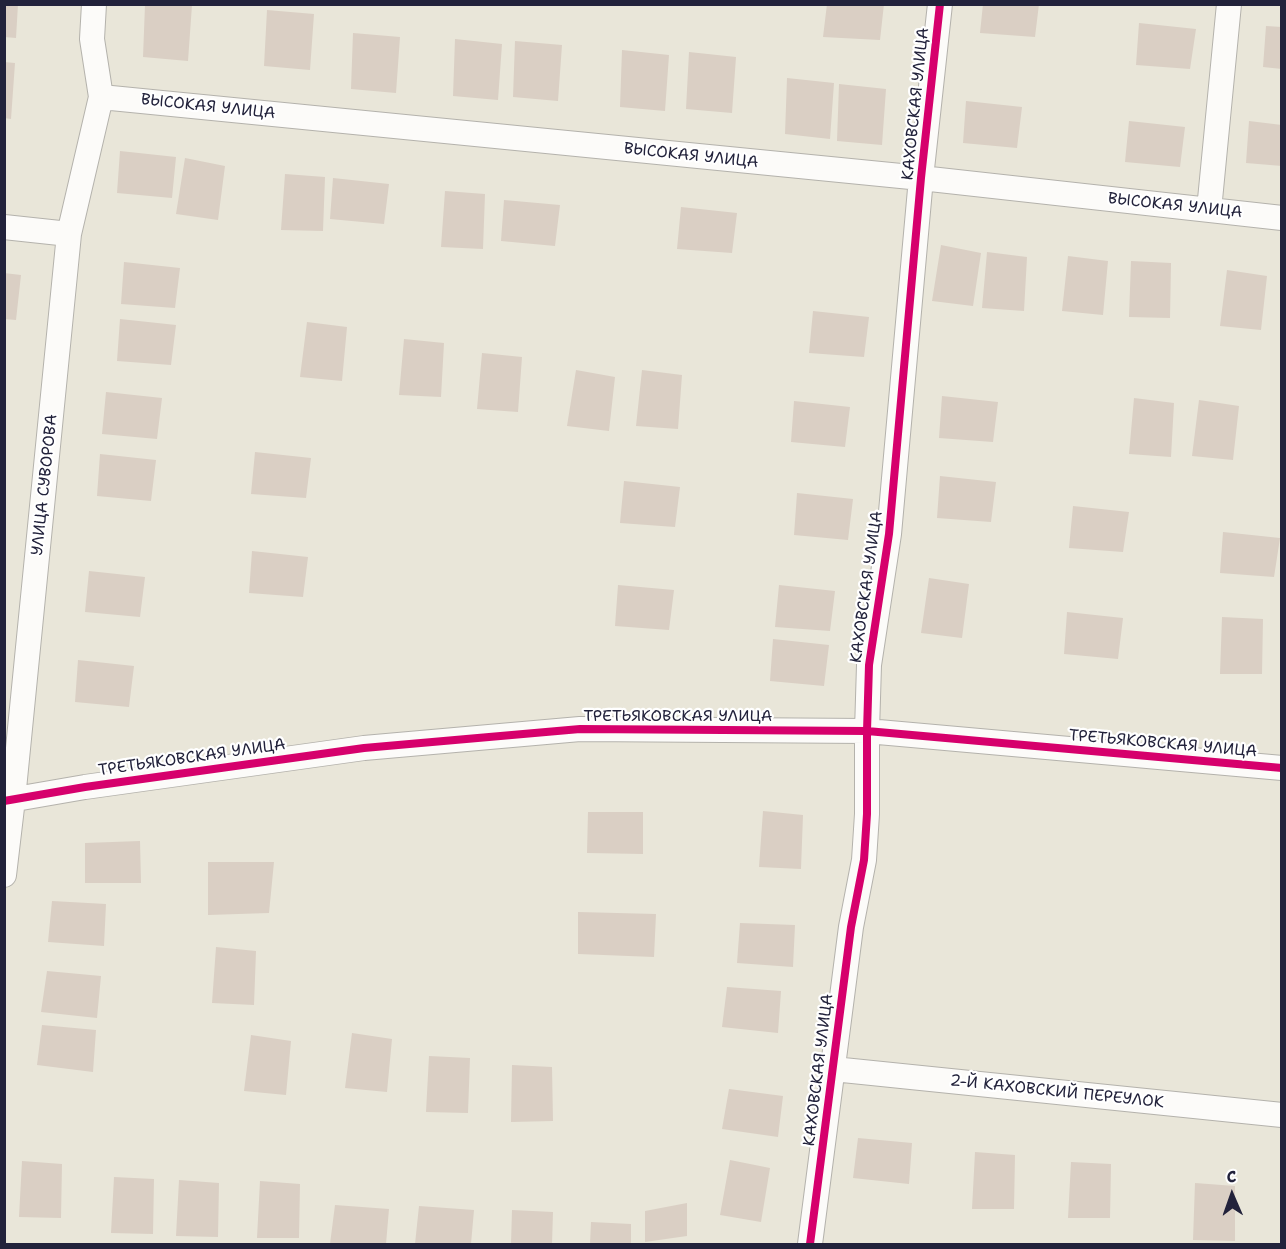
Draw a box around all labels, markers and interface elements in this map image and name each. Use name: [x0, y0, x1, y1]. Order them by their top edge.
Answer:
street label: КАХОВСКАЯ УЛИЦА: [898, 27, 934, 181]
street label: ВЫСОКАЯ УЛИЦА: [140, 90, 276, 124]
street label: ВЫСОКАЯ УЛИЦА: [623, 139, 759, 173]
street label: ВЫСОКАЯ УЛИЦА: [1107, 189, 1243, 223]
street label: УЛИЦА СУВОРОВА: [28, 413, 62, 557]
street label: КАХОВСКАЯ УЛИЦА: [847, 510, 887, 664]
street label: ТРЕТЬЯКОВСКАЯ УЛИЦА: [584, 707, 772, 727]
street label: ТРЕТЬЯКОВСКАЯ УЛИЦА: [1068, 726, 1258, 762]
street label: ТРЕТЬЯКОВСКАЯ УЛИЦА: [97, 735, 287, 781]
street label: КАХОВСКАЯ УЛИЦА: [800, 993, 838, 1147]
street label: 2-Й КАХОВСКИЙ ПЕРЕУЛОК: [949, 1071, 1165, 1113]
north arrow: [1202, 1165, 1262, 1225]
text: С: [1226, 1166, 1237, 1187]

